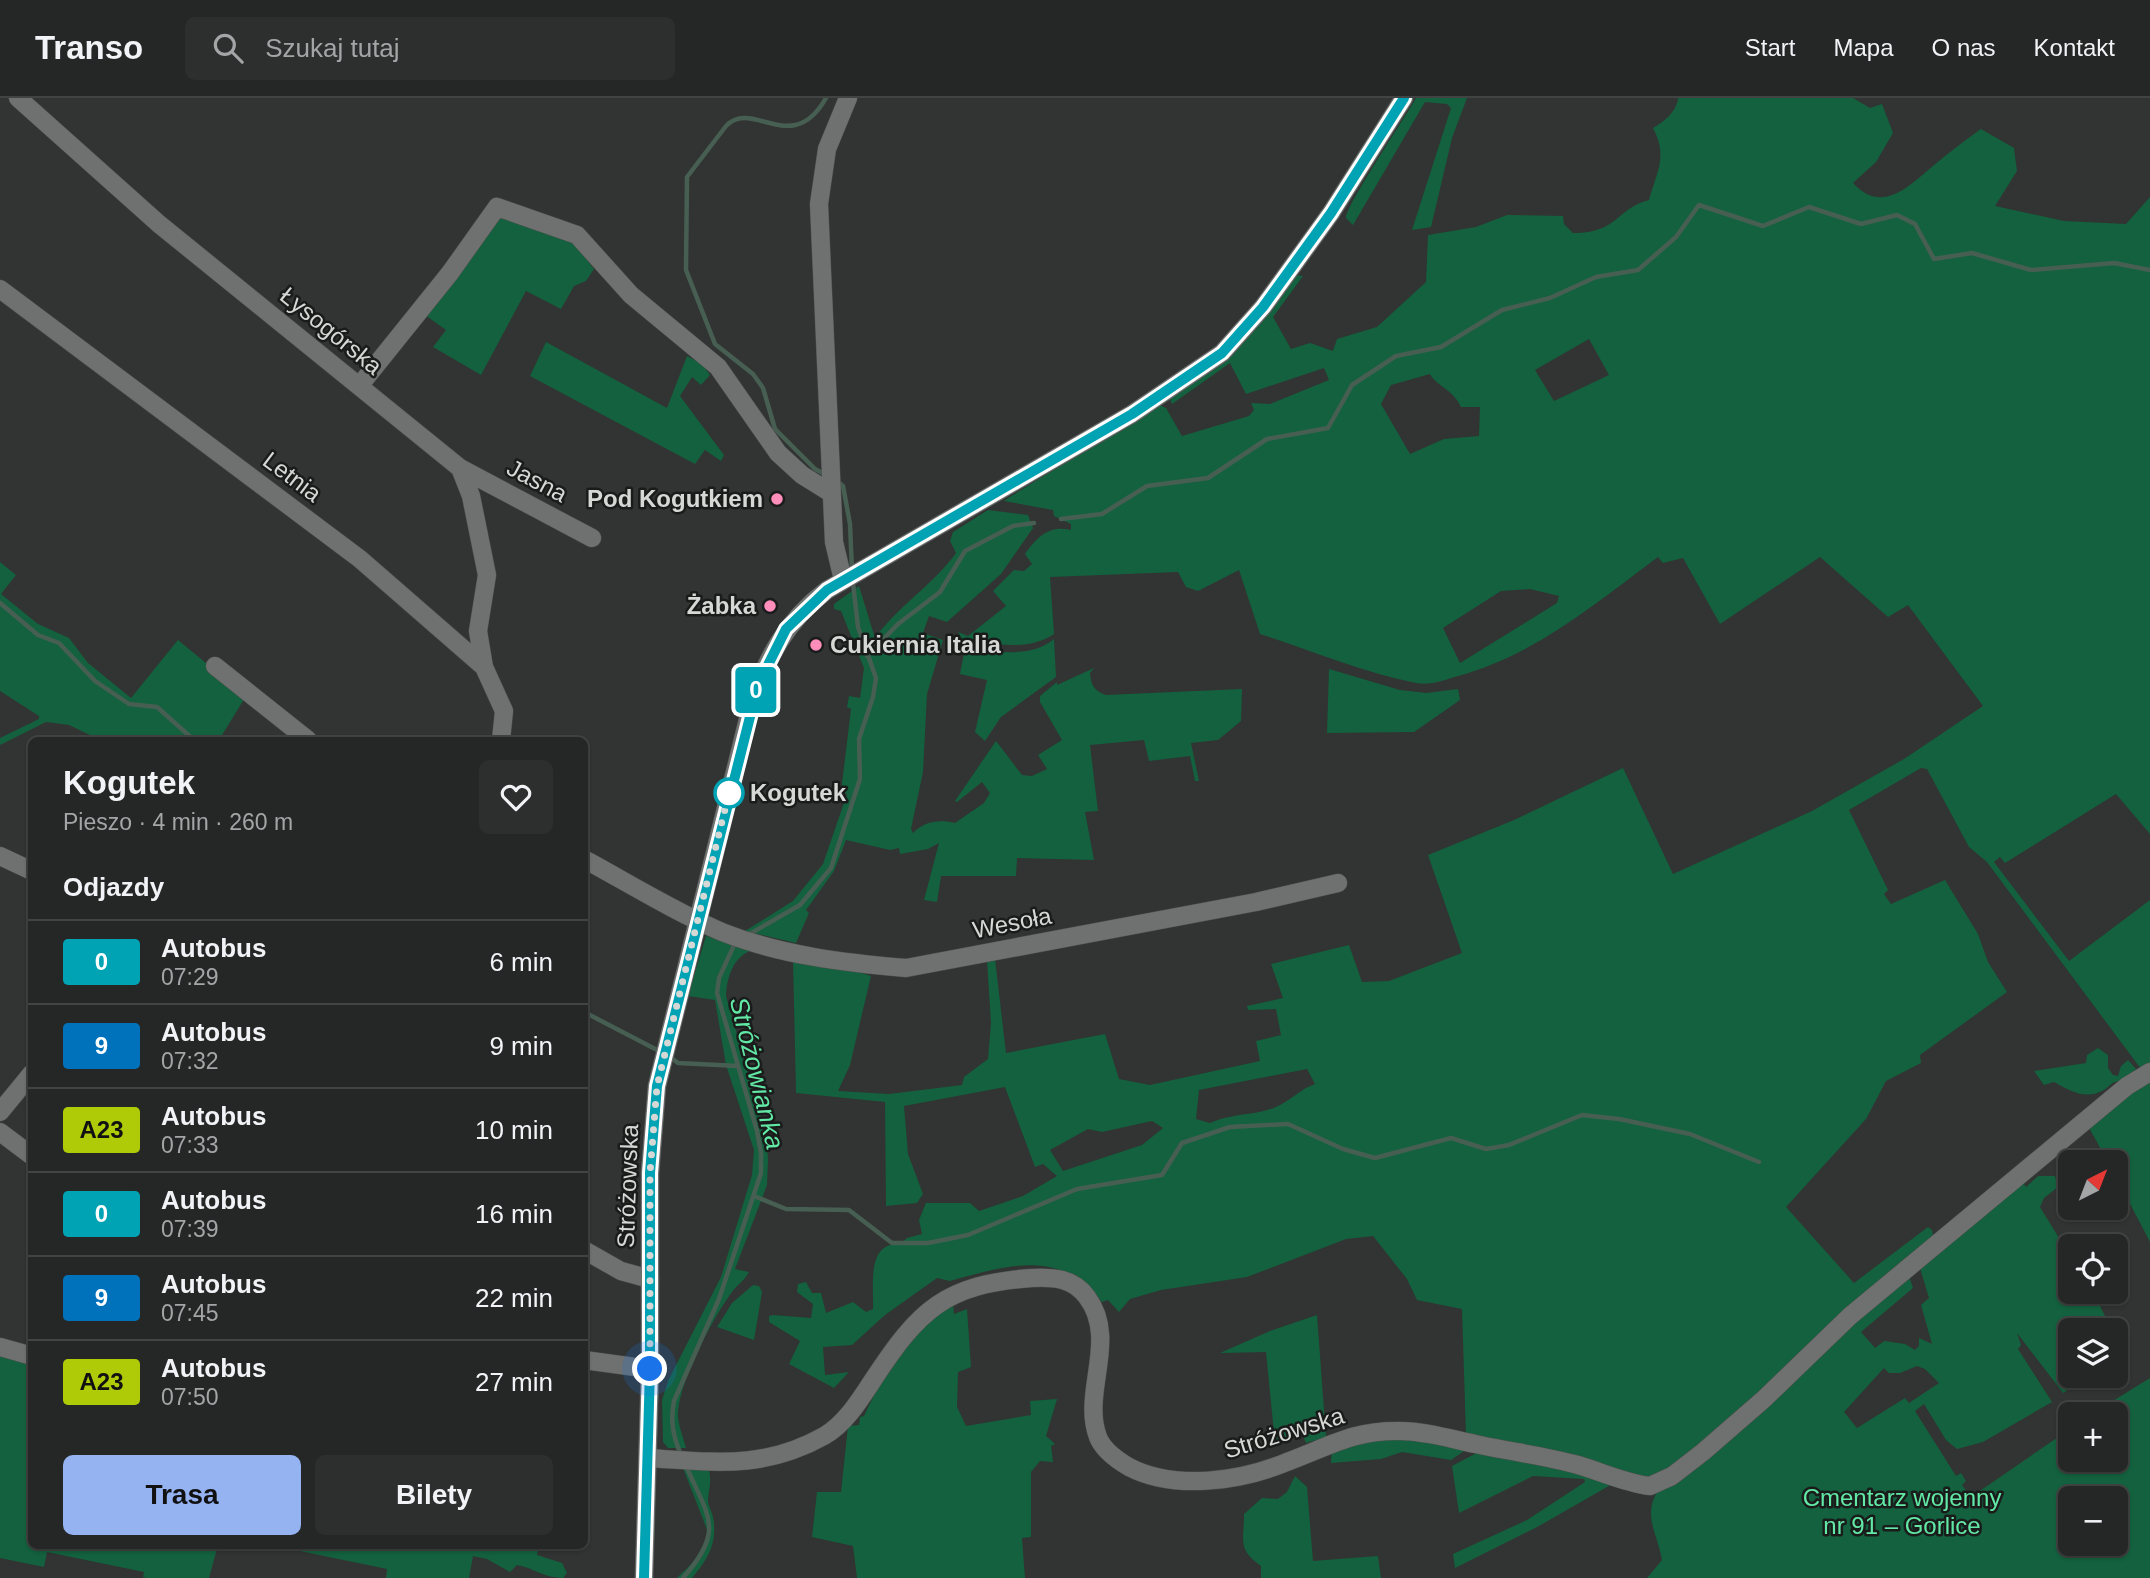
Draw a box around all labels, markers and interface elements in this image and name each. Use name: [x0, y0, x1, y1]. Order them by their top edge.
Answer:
search box: [185, 17, 675, 80]
text: Transo: [35, 29, 143, 66]
icon: search: [209, 29, 247, 67]
text: Szukaj tutaj: [265, 33, 400, 63]
text: Start: [1745, 34, 1796, 61]
text: Mapa: [1834, 34, 1894, 61]
text: O nas: [1932, 34, 1996, 61]
text: Kontakt: [2034, 34, 2115, 61]
street label: Łysogórska: [275, 282, 388, 380]
street label: Letnia: [258, 446, 327, 507]
street label: Jasna: [503, 454, 572, 508]
place label: Pod Kogutkiem: [587, 485, 763, 512]
marker: Pod Kogutkiem: [769, 491, 785, 507]
place label: Żabka: [687, 592, 757, 619]
marker: Żabka: [762, 598, 778, 614]
place label: Cukiernia Italia: [830, 631, 1001, 658]
marker: Cukiernia Italia: [808, 637, 824, 653]
line badge: 0: [733, 667, 779, 713]
text: 0: [749, 676, 763, 703]
button: heart: [479, 760, 553, 834]
text: Kogutek: [63, 764, 195, 801]
marker: Kogutek: [714, 778, 744, 808]
place label: Kogutek: [750, 779, 847, 806]
text: Pieszo · 4 min · 260 m: [63, 809, 293, 835]
text: Odjazdy: [63, 872, 164, 902]
street label: Wesoła: [970, 902, 1054, 943]
text: Autobus: [161, 933, 266, 963]
text: 6 min: [489, 947, 553, 977]
text: 0: [95, 948, 108, 975]
text: 07:29: [161, 964, 219, 990]
water label: Stróżowianka: [724, 994, 790, 1152]
text: Autobus: [161, 1017, 266, 1047]
text: 9 min: [489, 1031, 553, 1061]
text: 9: [95, 1032, 108, 1059]
text: 07:32: [161, 1048, 219, 1074]
text: Autobus: [161, 1101, 266, 1131]
text: 10 min: [475, 1115, 553, 1145]
text: A23: [79, 1116, 124, 1143]
street label: Stróżowska: [612, 1123, 643, 1248]
text: 07:33: [161, 1132, 219, 1158]
north arrow: [2058, 1150, 2128, 1220]
map controls: [2058, 1150, 2128, 1556]
text: Autobus: [161, 1185, 266, 1215]
text: 16 min: [475, 1199, 553, 1229]
text: 0: [95, 1200, 108, 1227]
text: 07:39: [161, 1216, 219, 1242]
button: locate: [2058, 1234, 2128, 1304]
text: Autobus: [161, 1269, 266, 1299]
text: 22 min: [475, 1283, 553, 1313]
text: 9: [95, 1284, 108, 1311]
text: 07:45: [161, 1300, 219, 1326]
button: layers: [2058, 1318, 2128, 1388]
your location: [632, 1351, 667, 1386]
text: Autobus: [161, 1353, 266, 1383]
text: 27 min: [475, 1367, 553, 1397]
text: A23: [79, 1368, 124, 1395]
text: 07:50: [161, 1384, 219, 1410]
street label: Stróżowska: [1221, 1401, 1348, 1464]
button: +: [2058, 1402, 2128, 1472]
button: Trasa: [63, 1455, 301, 1535]
button: Bilety: [315, 1455, 553, 1535]
park label: Cmentarz wojenny nr 91 – Gorlice: [1803, 1484, 2001, 1539]
button: −: [2058, 1486, 2128, 1556]

